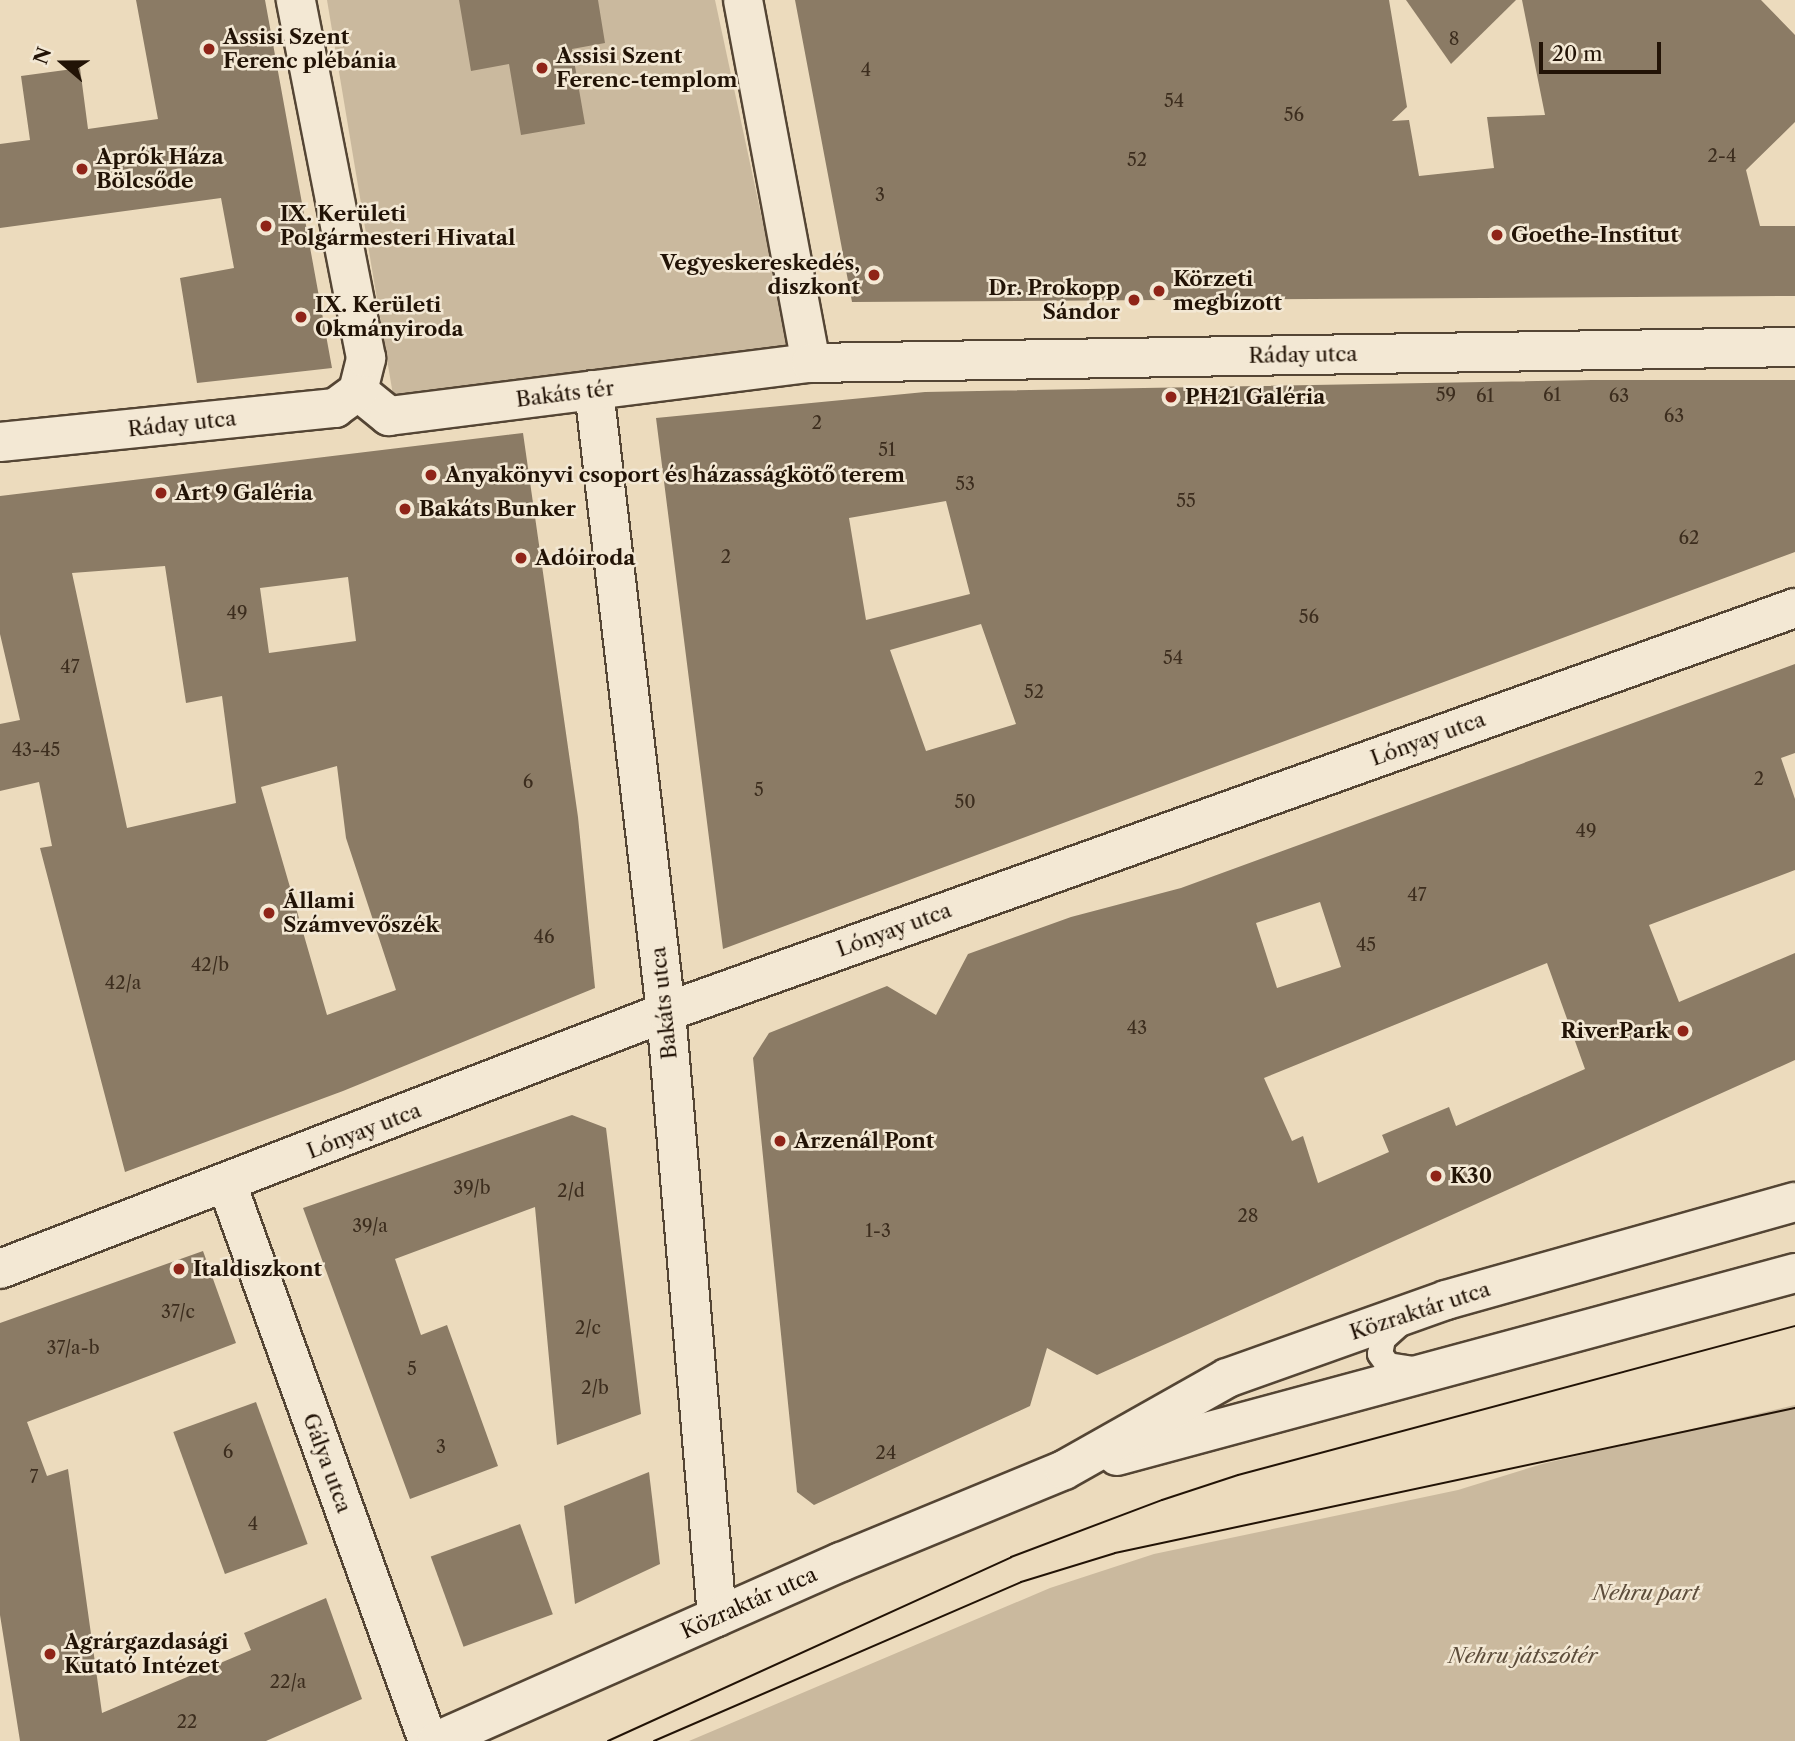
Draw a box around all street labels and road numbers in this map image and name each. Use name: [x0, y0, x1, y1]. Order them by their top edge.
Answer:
street label: Ráday utca: [1248, 341, 1358, 369]
street label: Bakáts tér: [514, 375, 616, 413]
street label: Ráday utca: [126, 406, 238, 442]
street label: Lónyay utca: [1367, 707, 1489, 771]
street label: Lónyay utca: [833, 898, 955, 962]
street label: Bakáts utca: [646, 945, 682, 1061]
street label: Lónyay utca: [303, 1098, 425, 1164]
street label: Közraktár utca: [1346, 1276, 1494, 1346]
street label: Gálya utca: [297, 1410, 357, 1516]
street label: Közraktár utca: [677, 1562, 821, 1644]

